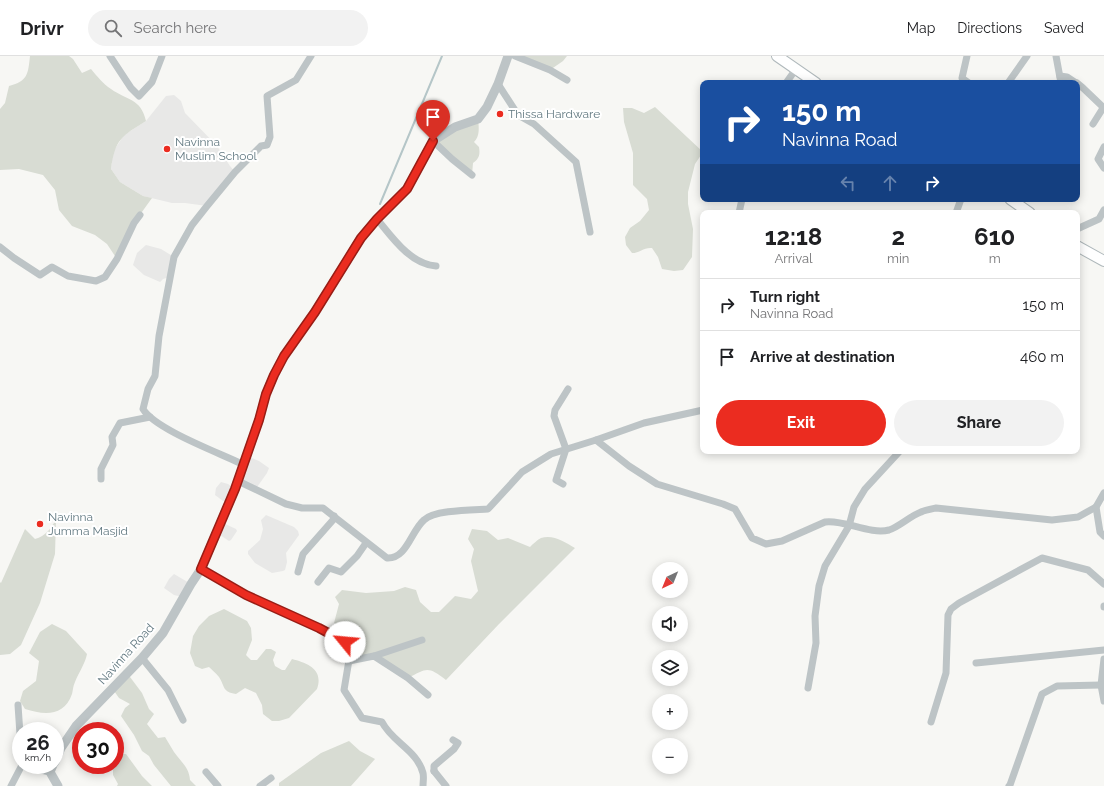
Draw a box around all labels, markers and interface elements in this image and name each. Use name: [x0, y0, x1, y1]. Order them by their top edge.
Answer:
search box: [88, 10, 368, 46]
text: Drivr: [20, 17, 64, 39]
icon: search: [102, 17, 124, 39]
text: Search here: [134, 19, 217, 37]
text: Map: [907, 20, 935, 36]
text: Directions: [957, 20, 1022, 36]
text: Saved: [1044, 20, 1084, 36]
text: 150 m: [782, 95, 861, 128]
icon: right: [716, 96, 768, 148]
pin: [416, 100, 450, 141]
icon: arrive: [422, 106, 444, 128]
place label: Thissa Hardware: [508, 107, 600, 121]
marker: Thissa Hardware: [495, 109, 505, 119]
text: Navinna Road: [782, 129, 897, 150]
place label: Navinna Muslim School: [175, 135, 258, 163]
marker: Navinna Muslim School: [162, 144, 172, 154]
icon: left: [837, 172, 859, 194]
icon: ahead: [879, 172, 901, 194]
icon: right: [921, 172, 943, 194]
text: 12:18: [765, 222, 822, 251]
text: 2: [891, 222, 905, 251]
text: 610: [974, 222, 1015, 251]
text: Arrival: [774, 251, 813, 266]
text: min: [887, 251, 909, 266]
text: m: [989, 251, 1001, 266]
text: Turn right: [750, 288, 820, 306]
icon: right: [716, 294, 738, 316]
text: 150 m: [1023, 296, 1064, 314]
text: Navinna Road: [750, 306, 833, 321]
icon: arrive: [716, 346, 738, 368]
text: Arrive at destination: [750, 348, 895, 366]
text: 460 m: [1020, 348, 1064, 366]
button: Exit: [716, 400, 886, 446]
button: Share: [894, 400, 1064, 446]
place label: Navinna Jumma Masjid: [48, 510, 128, 538]
marker: Navinna Jumma Masjid: [35, 519, 45, 529]
north arrow: [652, 562, 688, 598]
map controls: [652, 562, 688, 774]
button: sound: [652, 606, 688, 642]
street label: Navinna Road: [95, 621, 157, 687]
position arrow: [324, 621, 366, 663]
button: layers: [652, 650, 688, 686]
button: +: [652, 694, 688, 730]
speed limit sign: 30: [72, 722, 124, 774]
text: 26: [26, 731, 50, 755]
button: −: [652, 738, 688, 774]
text: km/h: [25, 752, 51, 763]

